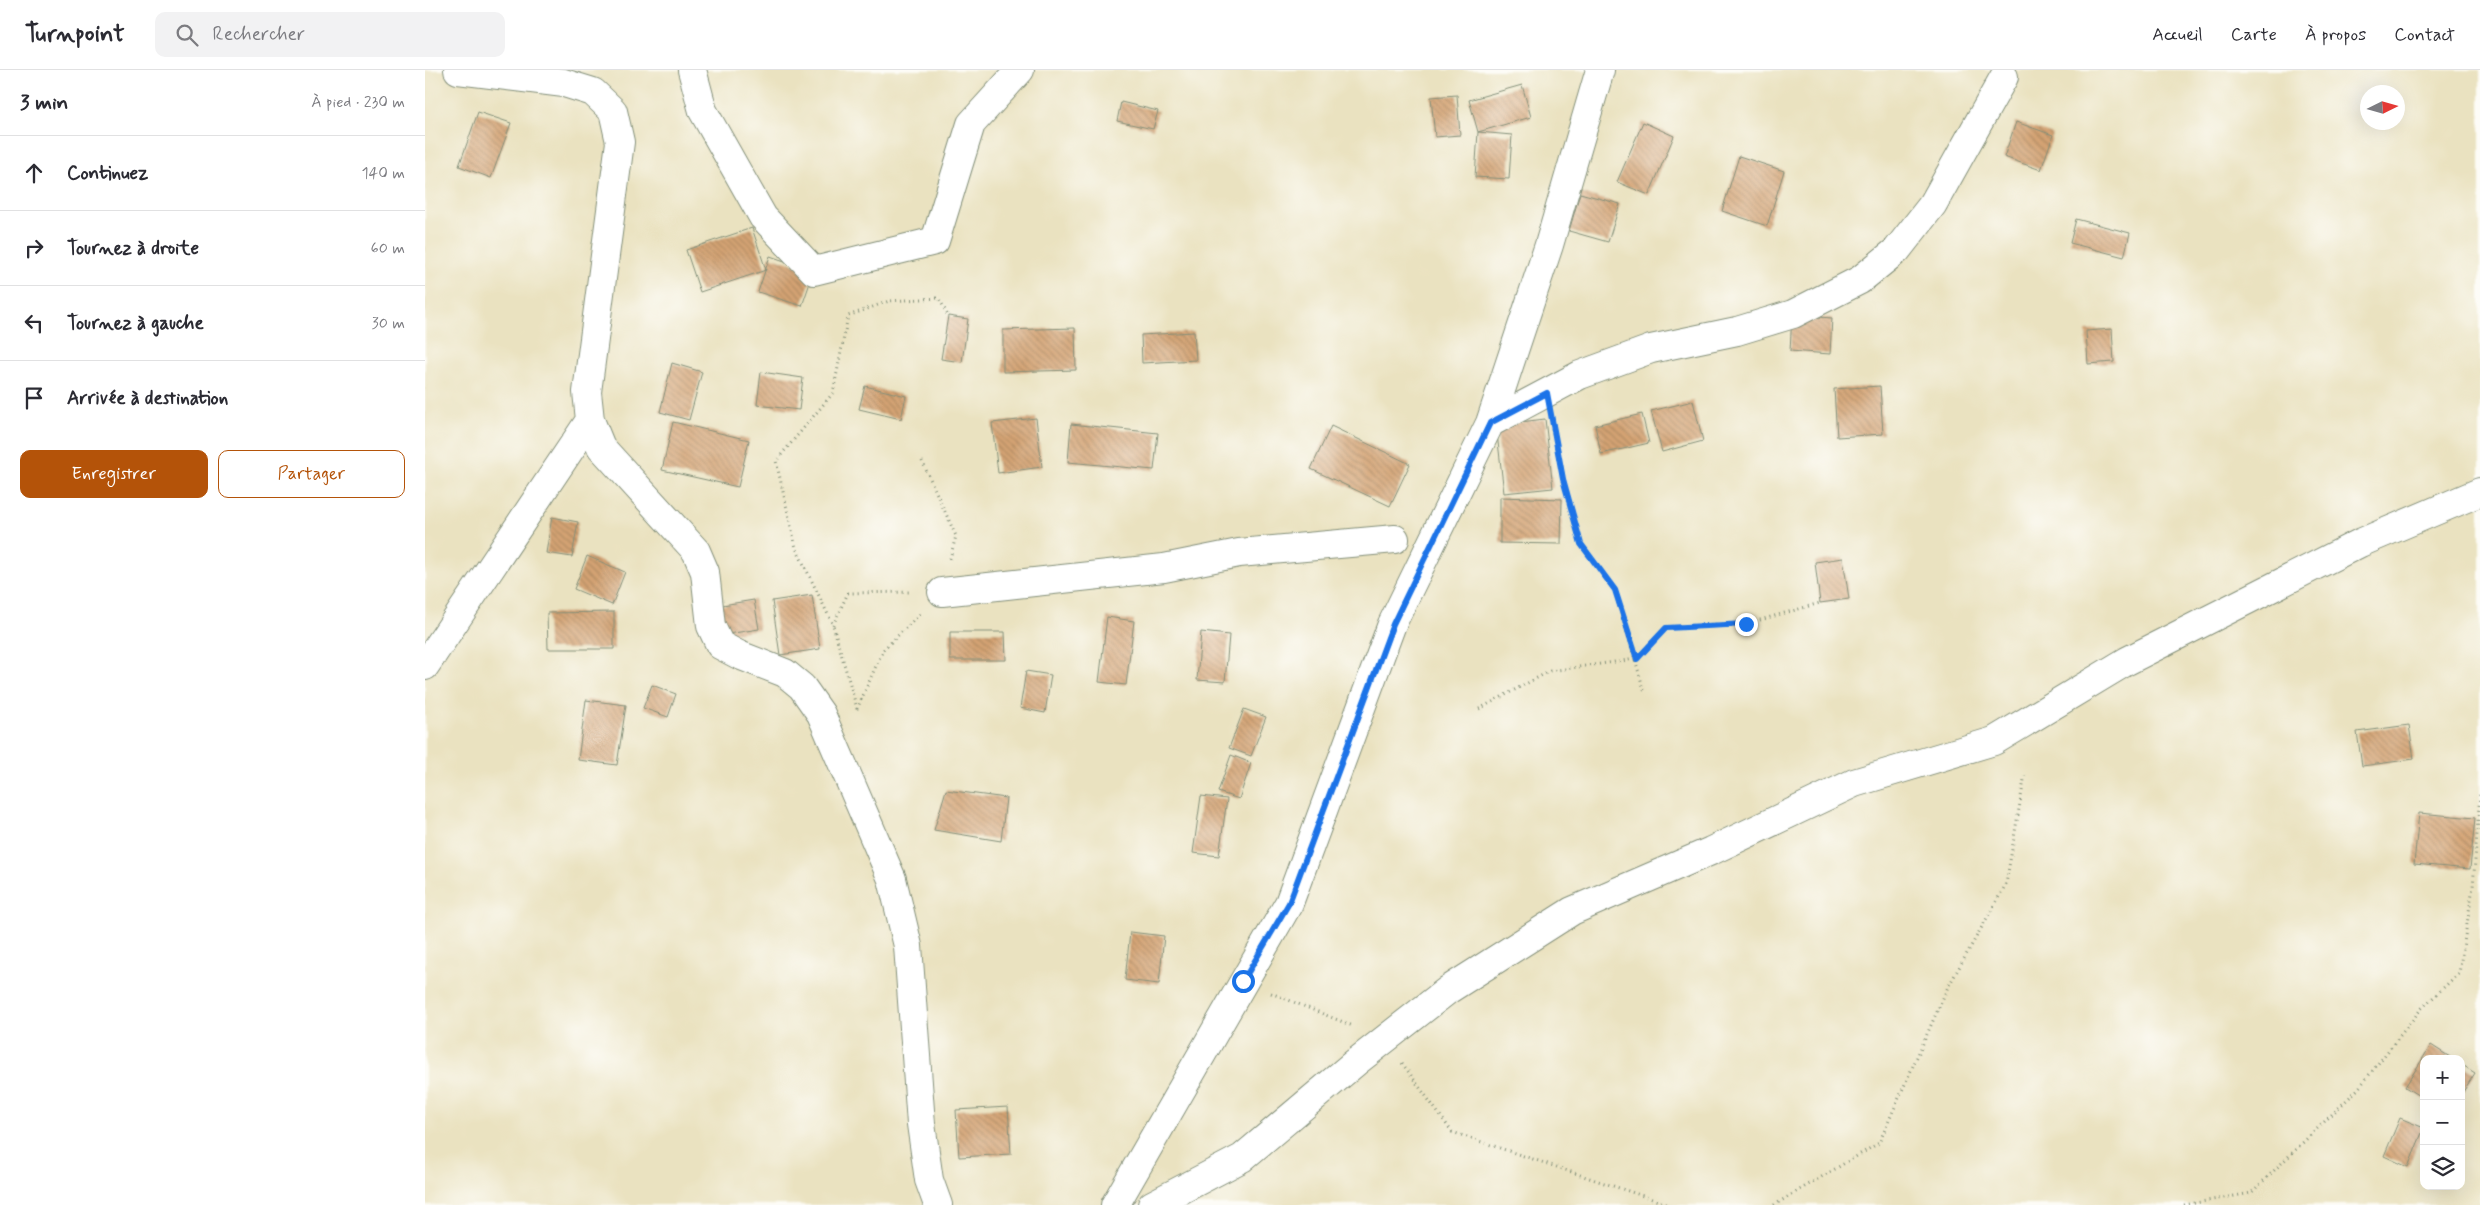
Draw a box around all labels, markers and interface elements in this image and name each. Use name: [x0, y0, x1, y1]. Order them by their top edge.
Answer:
search box: [155, 12, 505, 57]
text: Turnpoint: [25, 19, 125, 50]
icon: search: [173, 21, 201, 49]
text: Rechercher: [213, 22, 305, 47]
text: Accueil: [2152, 23, 2203, 47]
text: Carte: [2231, 23, 2277, 47]
text: À propos: [2305, 23, 2366, 47]
text: Contact: [2394, 23, 2455, 47]
north arrow: [2360, 85, 2405, 130]
text: 3 min: [20, 89, 68, 117]
text: À pied · 230 m: [311, 92, 405, 113]
icon: ahead: [20, 159, 48, 187]
text: Continuez: [67, 161, 148, 186]
text: 140 m: [361, 163, 405, 184]
icon: right: [20, 234, 48, 262]
text: Tournez à droite: [67, 236, 199, 261]
text: 60 m: [371, 238, 405, 259]
icon: left: [20, 309, 48, 337]
text: Tournez à gauche: [67, 311, 204, 336]
text: 30 m: [372, 313, 405, 334]
icon: arrive: [20, 384, 48, 412]
text: Arrivée à destination: [67, 386, 228, 411]
button: Enregistrer: [20, 450, 208, 498]
button: Partager: [218, 450, 405, 498]
route end: [1735, 613, 1758, 636]
route start: [1232, 970, 1255, 993]
map controls: [2420, 1055, 2465, 1190]
button: +: [2420, 1055, 2465, 1100]
button: −: [2420, 1100, 2465, 1145]
button: layers: [2420, 1145, 2465, 1190]

